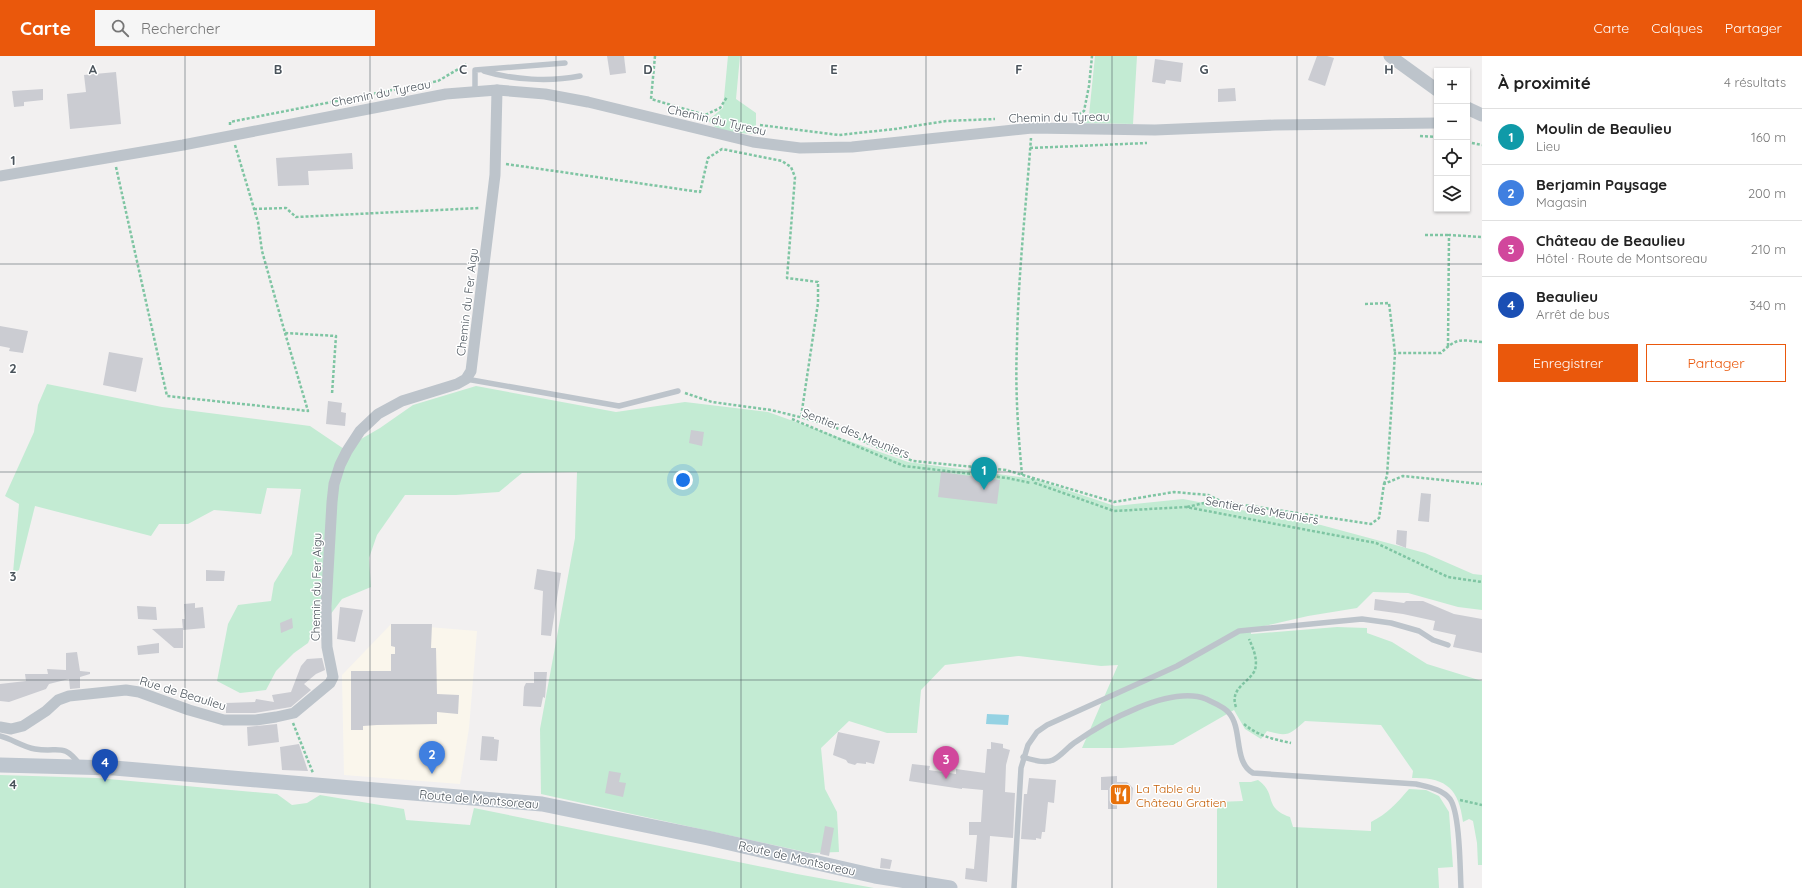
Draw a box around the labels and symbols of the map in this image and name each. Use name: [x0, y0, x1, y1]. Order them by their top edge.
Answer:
text: A: [89, 61, 98, 77]
text: B: [274, 61, 282, 77]
text: C: [459, 61, 467, 77]
text: D: [643, 61, 653, 77]
text: E: [830, 61, 838, 77]
text: F: [1015, 61, 1023, 77]
text: G: [1199, 61, 1209, 77]
text: H: [1384, 61, 1394, 77]
street label: Chemin du Tyreau: [330, 76, 432, 110]
street label: Chemin du Tyreau: [666, 101, 768, 139]
street label: Chemin du Tyreau: [1008, 109, 1110, 125]
text: 1: [10, 152, 16, 168]
street label: Chemin du Fer Aigu: [453, 247, 481, 357]
text: 2: [9, 360, 17, 376]
street label: Sentier des Meuniers: [800, 405, 912, 462]
pin: 1: [971, 457, 997, 490]
your location: [673, 470, 693, 490]
street label: Sentier des Meuniers: [1204, 493, 1320, 527]
street label: Chemin du Fer Aigu: [308, 533, 324, 641]
text: 3: [10, 568, 17, 584]
street label: Rue de Beaulieu: [138, 673, 228, 713]
pin: 2: [419, 741, 445, 774]
pin: 3: [933, 746, 959, 779]
pin: 4: [92, 749, 118, 782]
text: 4: [9, 776, 17, 792]
place label: La Table du Château Gratien: [1136, 781, 1226, 810]
restaurant icon: La Table du Château Gratien: [1107, 782, 1133, 808]
street label: Route de Montsoreau: [419, 786, 539, 812]
street label: Route de Montsoreau: [737, 837, 857, 879]

